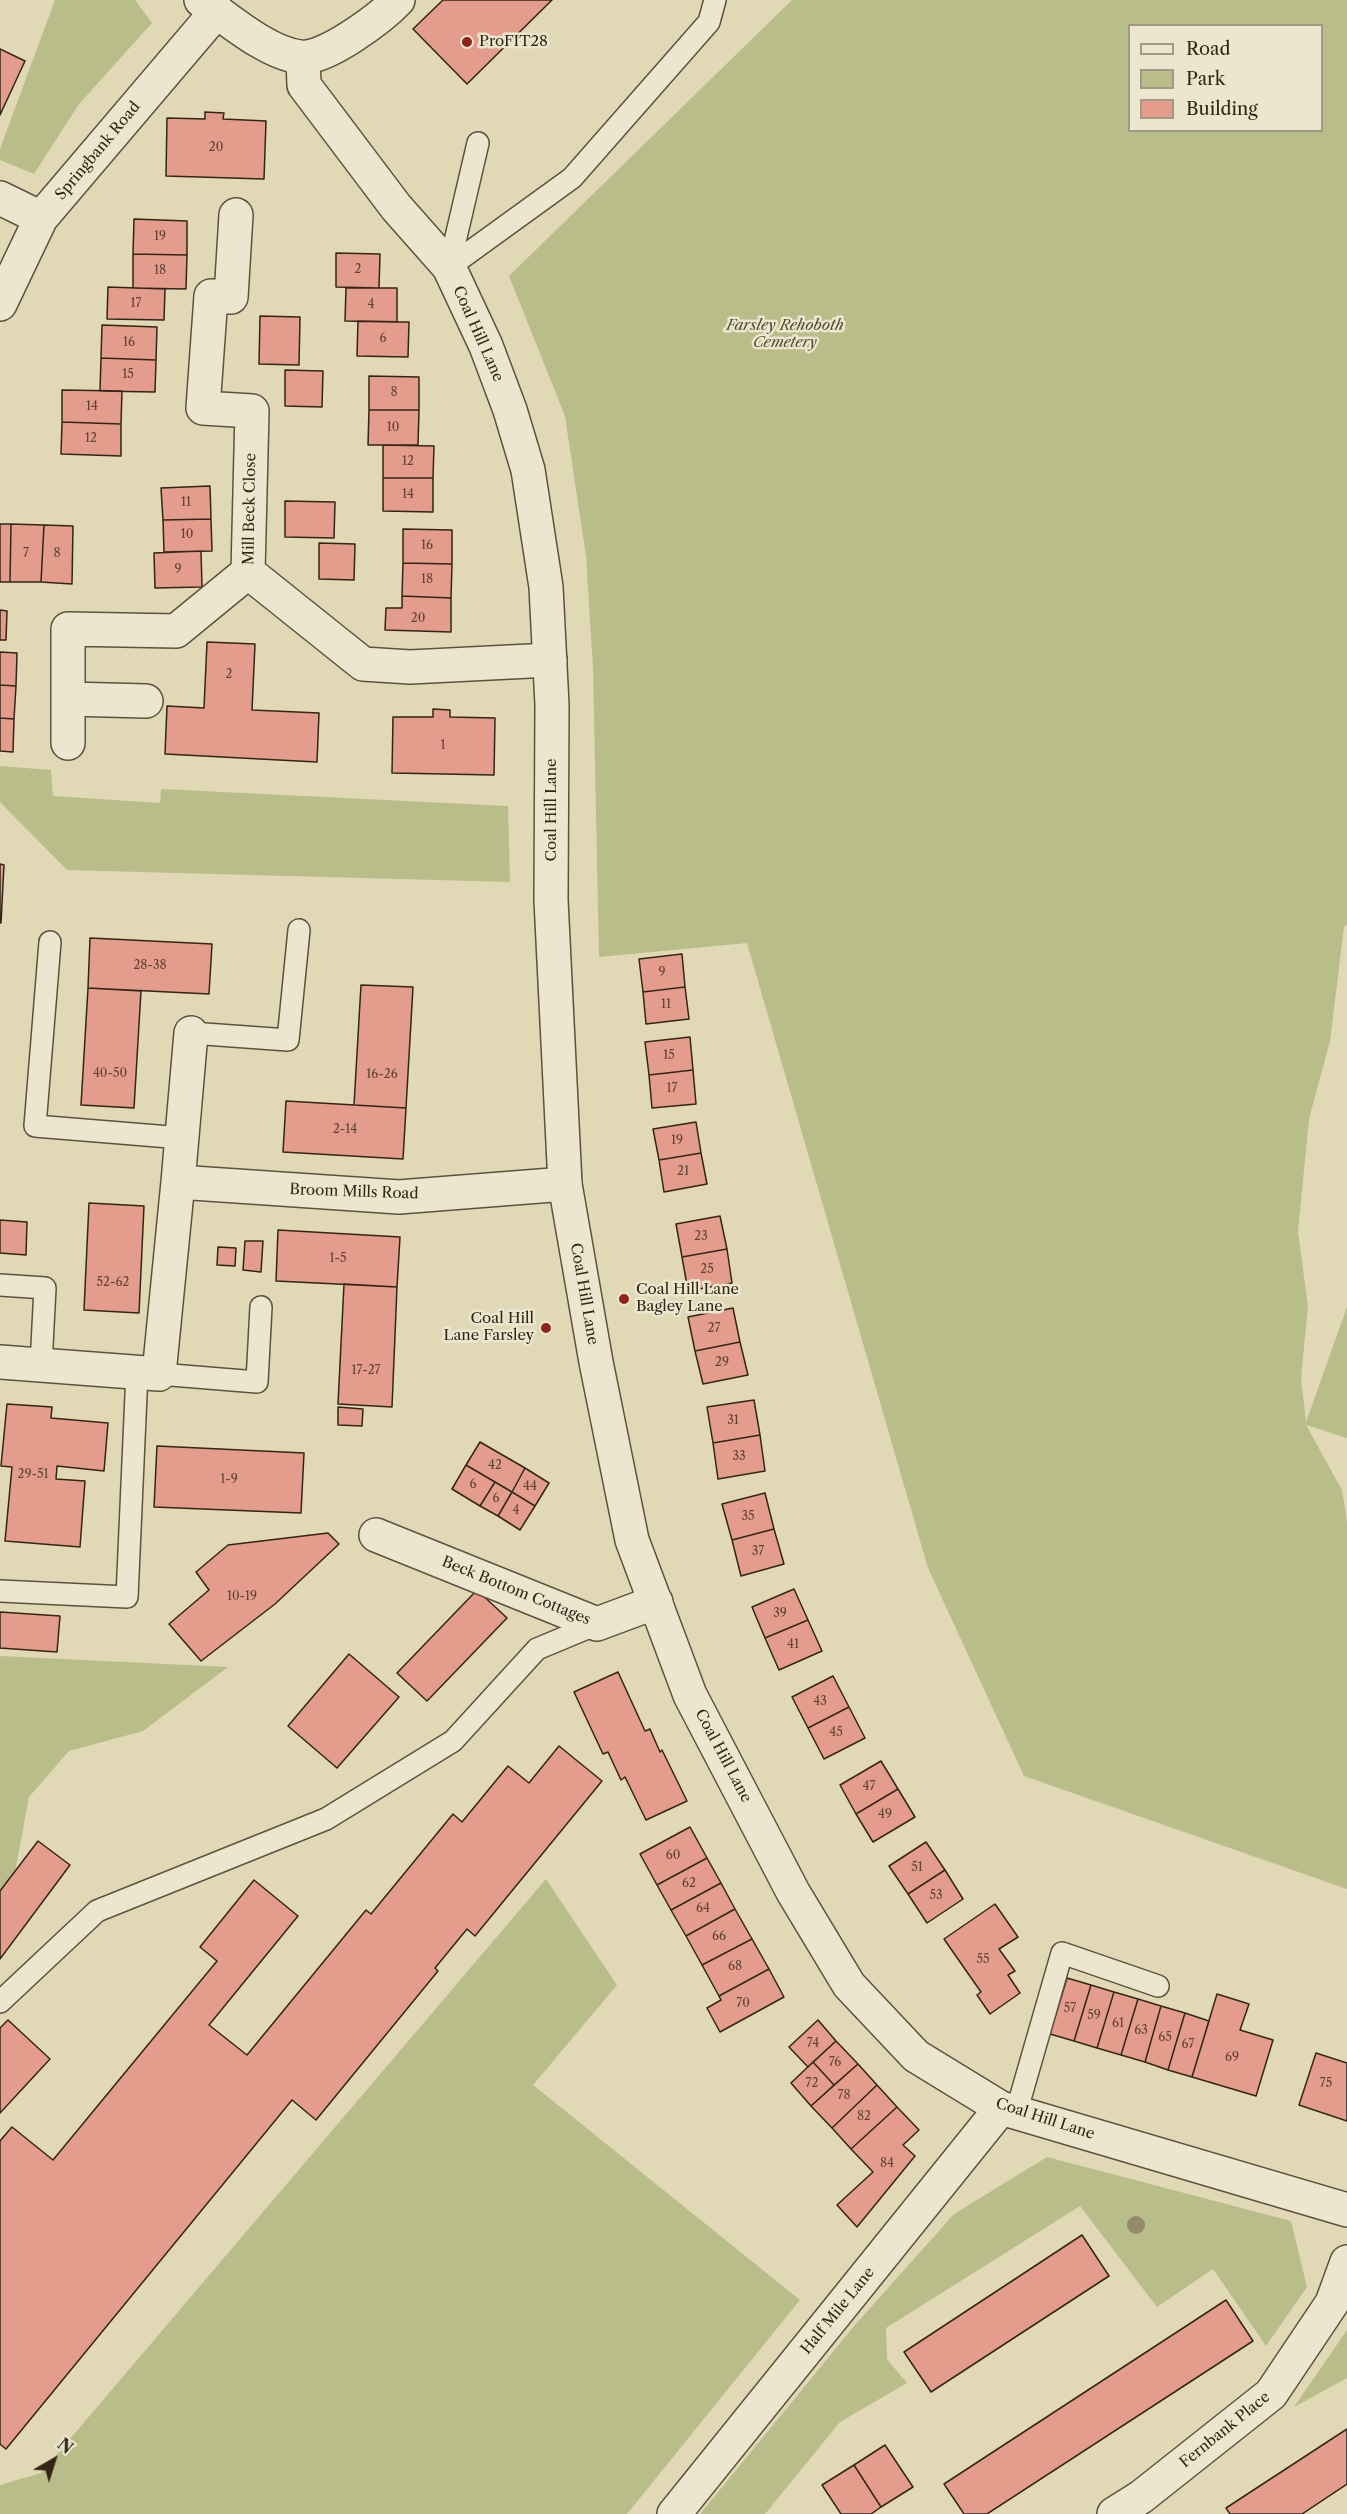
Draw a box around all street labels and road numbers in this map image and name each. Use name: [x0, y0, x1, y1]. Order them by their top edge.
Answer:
street label: Springbank Road: [52, 98, 144, 204]
street label: Coal Hill Lane: [449, 283, 507, 385]
street label: Mill Beck Close: [240, 453, 260, 565]
street label: Coal Hill Lane: [543, 759, 561, 861]
street label: Broom Mills Road: [289, 1181, 419, 1203]
street label: Coal Hill Lane: [566, 1242, 602, 1346]
street label: Beck Bottom Cottages: [439, 1553, 593, 1629]
street label: Coal Hill Lane: [691, 1706, 755, 1806]
street label: Coal Hill Lane: [993, 2095, 1097, 2143]
street label: Half Mile Lane: [797, 2264, 879, 2358]
street label: Fernbank Place: [1176, 2388, 1274, 2472]

